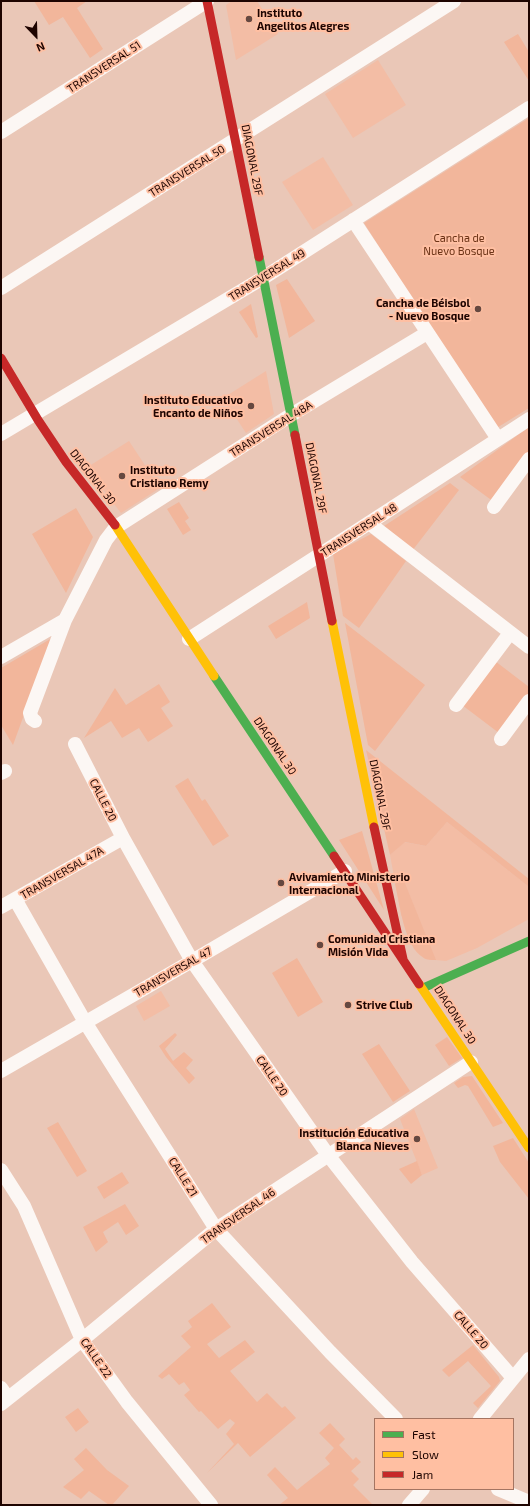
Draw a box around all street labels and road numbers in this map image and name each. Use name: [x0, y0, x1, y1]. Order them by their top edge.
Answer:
street label: TRANSVERSAL 51: [65, 38, 143, 96]
street label: DIAGONAL 29F: [239, 123, 265, 197]
street label: TRANSVERSAL 50: [147, 142, 227, 200]
street label: TRANSVERSAL 49: [226, 246, 308, 304]
street label: TRANSVERSAL 48A: [227, 398, 315, 460]
street label: DIAGONAL 29F: [303, 441, 329, 515]
street label: DIAGONAL 30: [67, 447, 119, 507]
street label: TRANSVERSAL 48: [318, 500, 400, 560]
street label: DIAGONAL 30: [251, 715, 299, 777]
street label: DIAGONAL 29F: [367, 758, 393, 832]
street label: CALLE 20: [87, 777, 119, 823]
street label: TRANSVERSAL 47A: [18, 844, 106, 902]
street label: TRANSVERSAL 47: [132, 945, 214, 999]
street label: DIAGONAL 30: [431, 983, 479, 1047]
street label: CALLE 20: [253, 1053, 291, 1099]
street label: CALLE 21: [166, 1155, 200, 1199]
street label: TRANSVERSAL 46: [198, 1185, 278, 1247]
street label: CALLE 20: [451, 1308, 491, 1352]
street label: CALLE 22: [78, 1336, 114, 1380]

